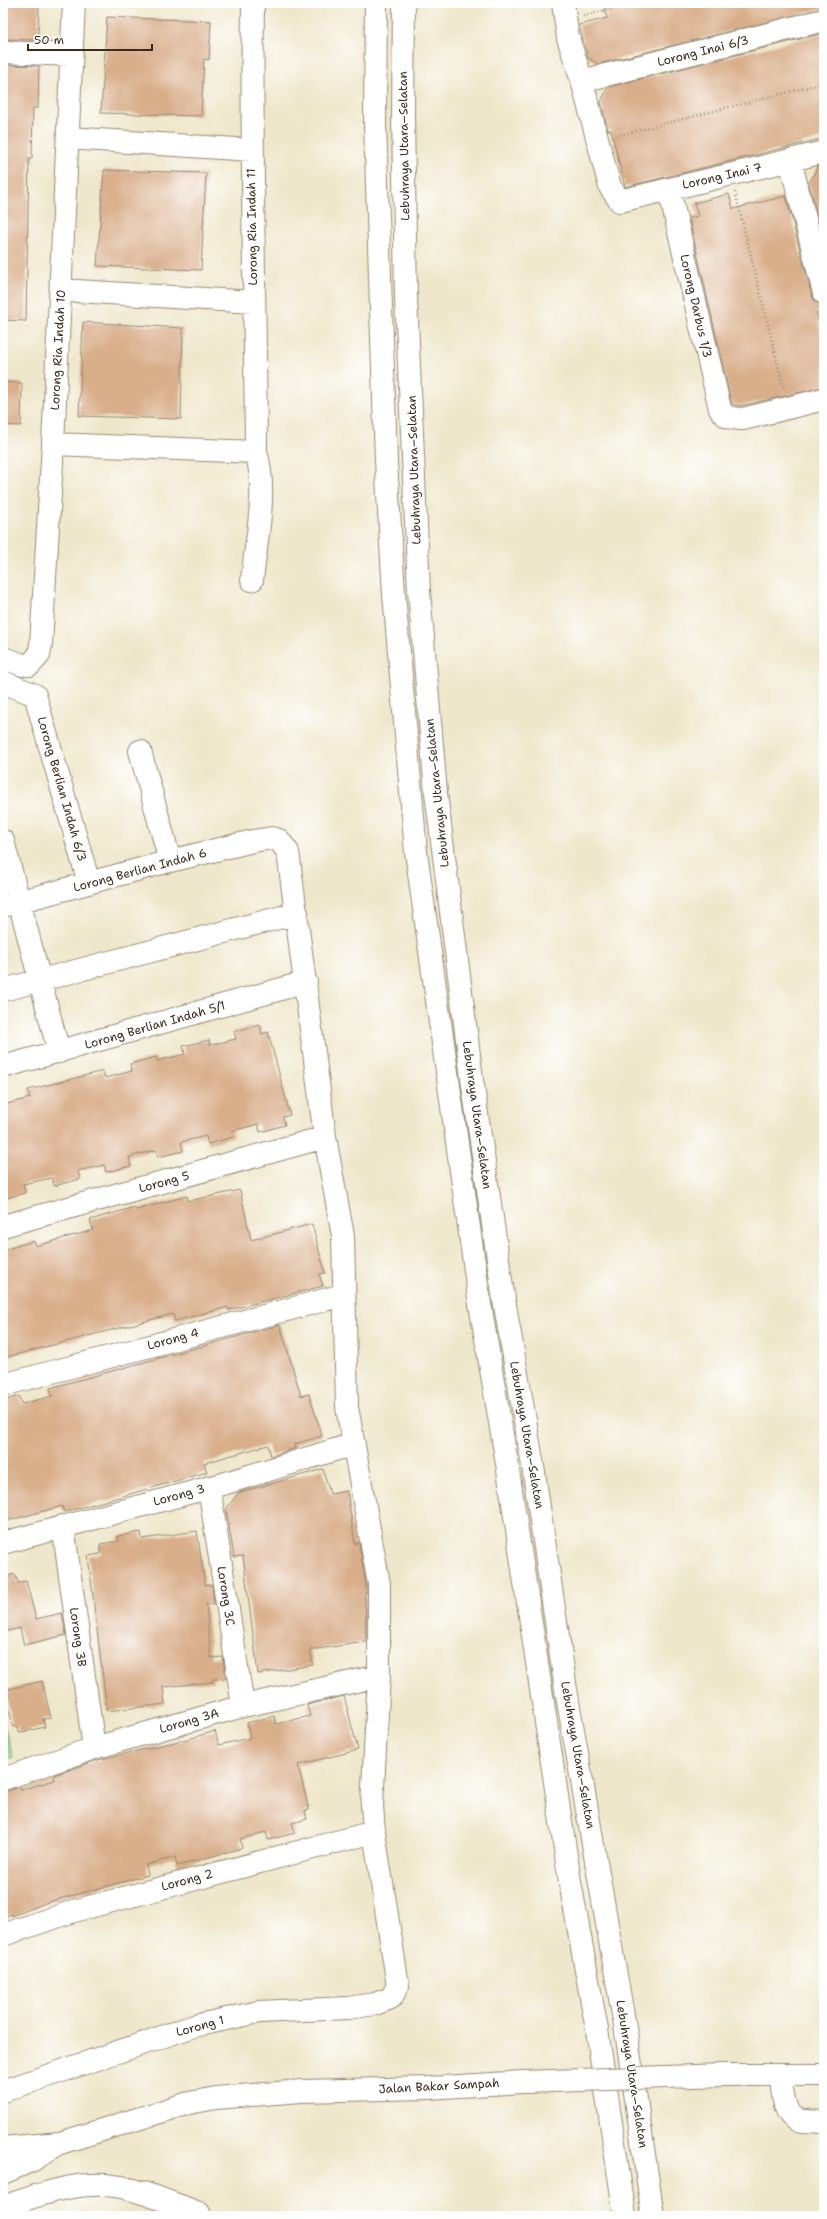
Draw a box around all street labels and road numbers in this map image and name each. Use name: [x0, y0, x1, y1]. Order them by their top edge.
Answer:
street label: Lorong Inai 6/3: [656, 32, 750, 70]
street label: Lebuhraya Utara–Selatan: [395, 71, 413, 221]
street label: Lorong Inai 7: [681, 159, 763, 193]
street label: Lorong Ria Indah 11: [243, 168, 261, 286]
street label: Lorong Darbus 1/3: [676, 253, 716, 359]
street label: Lorong Ria Indah 10: [47, 289, 69, 411]
street label: Lebuhraya Utara–Selatan: [403, 395, 425, 545]
street label: Lorong Berlian Indah 6/3: [34, 715, 90, 863]
street label: Lebuhraya Utara–Selatan: [421, 718, 453, 868]
street label: Lorong Berlian Indah 6: [71, 844, 209, 896]
street label: Lorong Berlian Indah 5/1: [83, 997, 227, 1053]
street label: Lebuhraya Utara–Selatan: [459, 1040, 495, 1190]
street label: Lorong 5: [137, 1168, 191, 1196]
street label: Lorong 4: [145, 1324, 201, 1354]
street label: Lebuhraya Utara–Selatan: [506, 1360, 548, 1510]
street label: Lorong 3: [151, 1480, 207, 1510]
street label: Lorong 3C: [213, 1565, 239, 1627]
street label: Lorong 3B: [66, 1606, 90, 1668]
street label: Lebuhraya Utara–Selatan: [557, 1680, 599, 1830]
street label: Lorong 3A: [157, 1705, 221, 1737]
street label: Lorong 2: [159, 1865, 215, 1895]
street label: Lebuhraya Utara–Selatan: [612, 1999, 652, 2149]
street label: Lorong 1: [174, 2012, 226, 2040]
street label: Jalan Bakar Sampah: [378, 2075, 500, 2097]

